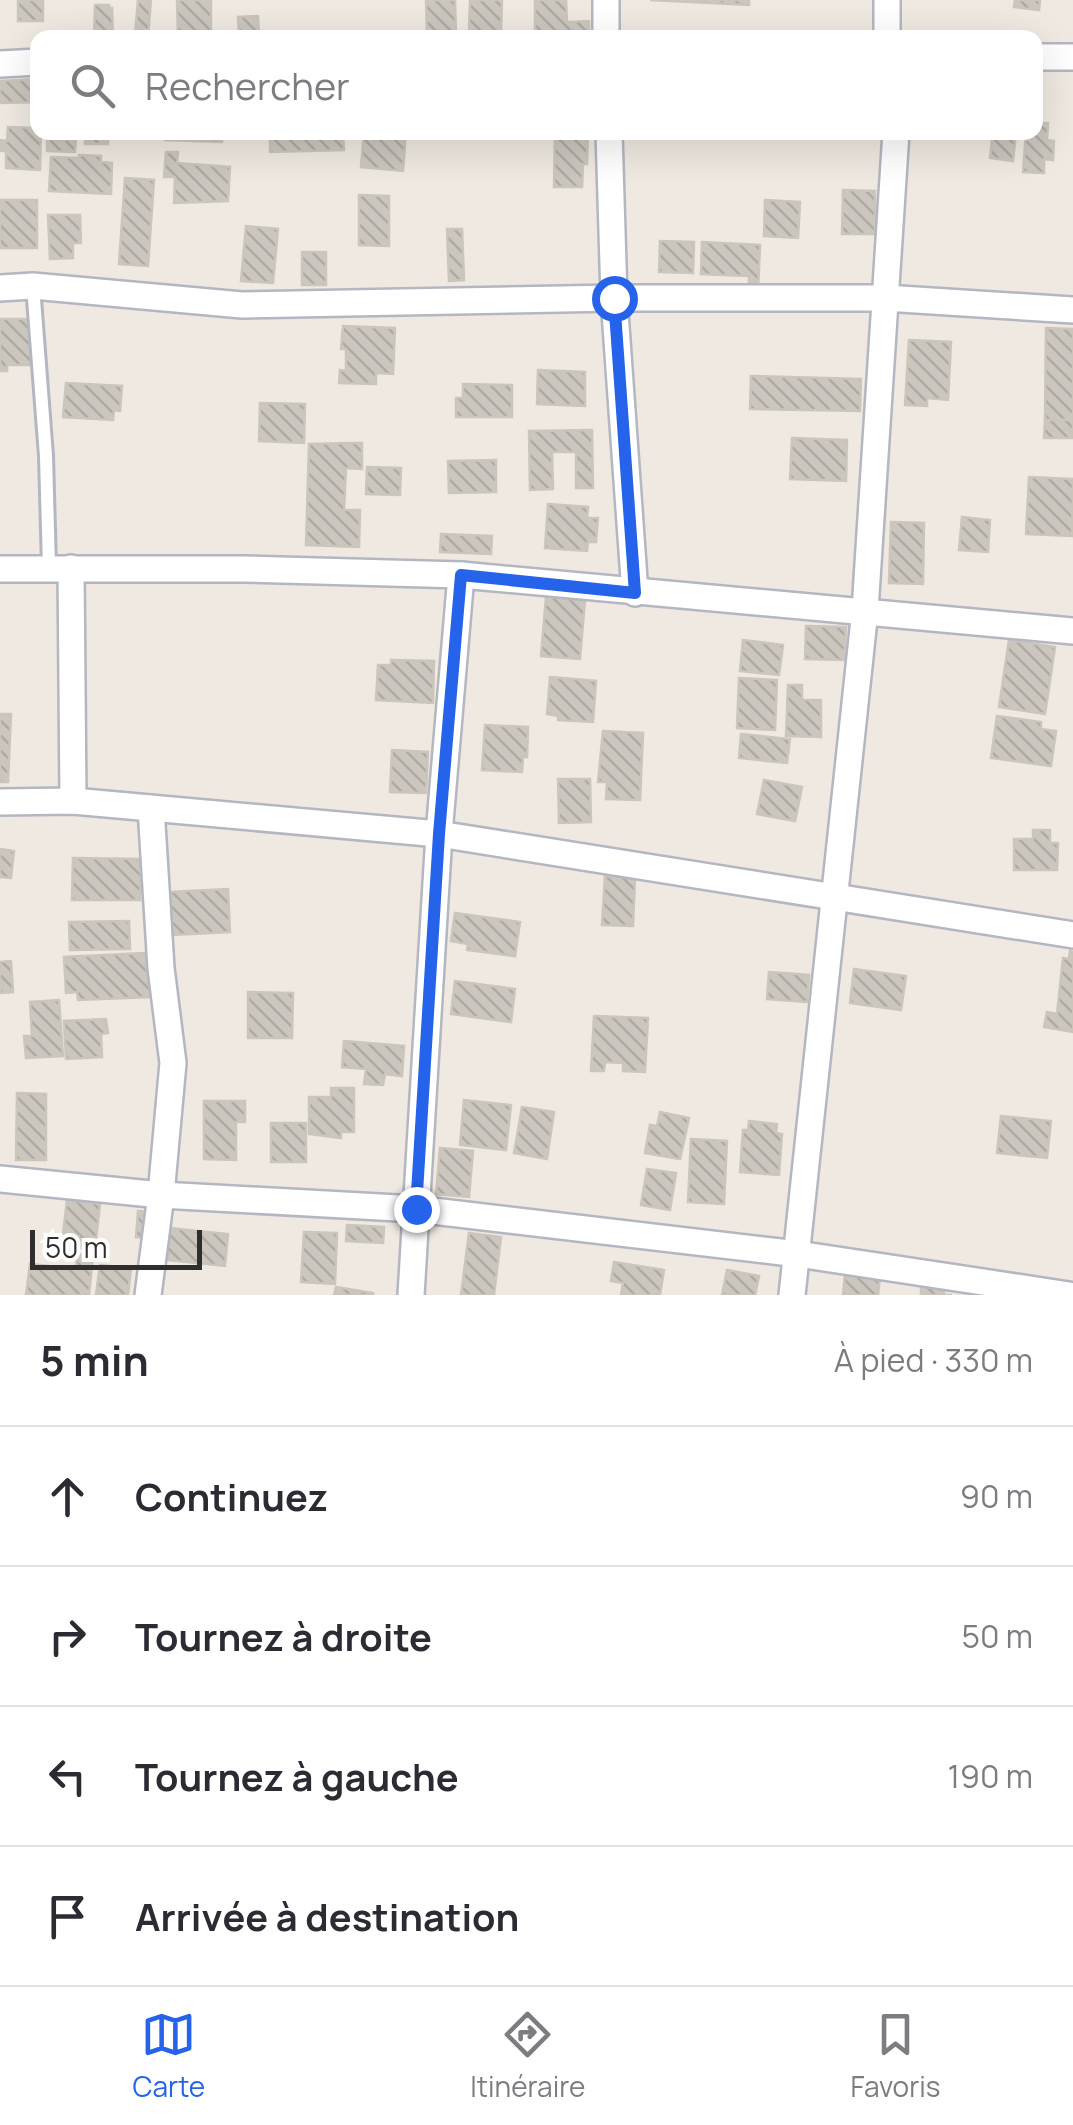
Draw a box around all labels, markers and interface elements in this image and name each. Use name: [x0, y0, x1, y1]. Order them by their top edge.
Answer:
search box: [30, 30, 1043, 140]
icon: search: [65, 58, 120, 113]
text: Rechercher: [145, 59, 350, 111]
route start: [592, 276, 638, 322]
route end: [394, 1187, 440, 1233]
scale bar: [30, 1225, 202, 1270]
text: 50 m: [45, 1228, 108, 1266]
text: 5 min: [40, 1331, 149, 1389]
text: À pied · 330 m: [834, 1338, 1033, 1382]
icon: ahead: [40, 1469, 95, 1524]
text: Continuez: [135, 1470, 328, 1522]
text: 90 m: [960, 1474, 1033, 1518]
icon: right: [40, 1609, 95, 1664]
text: Tournez à droite: [135, 1610, 432, 1662]
text: 50 m: [961, 1614, 1033, 1658]
icon: left: [40, 1749, 95, 1804]
text: Tournez à gauche: [135, 1750, 459, 1802]
text: 190 m: [948, 1754, 1033, 1798]
icon: arrive: [40, 1889, 95, 1944]
text: Arrivée à destination: [135, 1890, 519, 1942]
tab: Carte: [133, 2007, 205, 2105]
tab: Itinéraire: [470, 2007, 585, 2105]
tab: Favoris: [850, 2007, 940, 2105]

